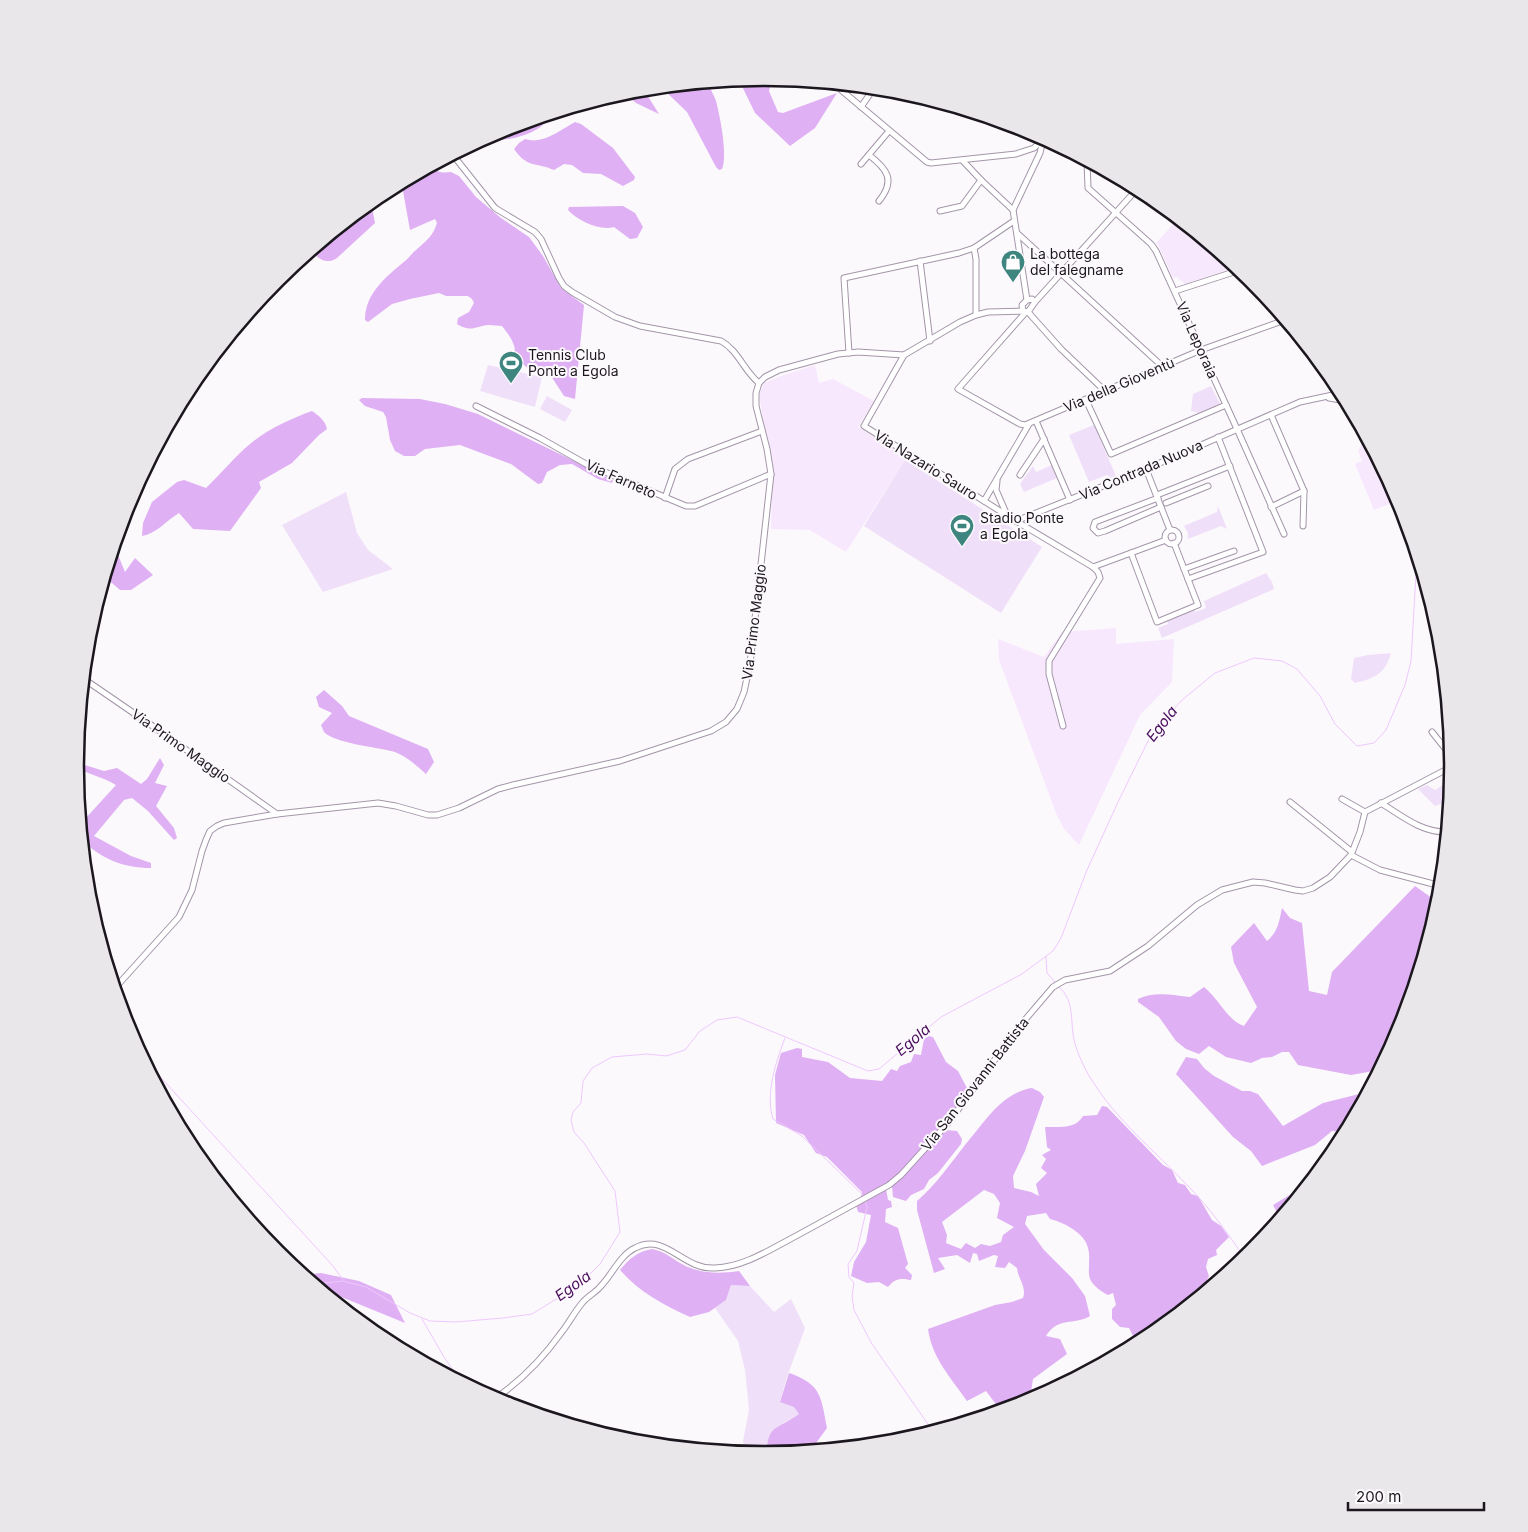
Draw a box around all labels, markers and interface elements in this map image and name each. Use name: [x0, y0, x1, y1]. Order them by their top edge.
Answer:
place label: La bottega del falegname: [1030, 245, 1124, 278]
shop icon: La bottega del falegname: [1000, 249, 1026, 283]
street label: Via Leporaia: [1173, 299, 1222, 381]
place label: Tennis Club Ponte a Egola: [528, 346, 619, 379]
sports icon: Tennis Club Ponte a Egola: [498, 350, 524, 384]
street label: Via della Gioventù: [1061, 353, 1177, 416]
street label: Via Nazario Sauro: [871, 426, 981, 503]
street label: Via Contrada Nuova: [1077, 436, 1205, 503]
street label: Via Farneto: [583, 455, 659, 502]
place label: Stadio Ponte a Egola: [980, 509, 1064, 542]
sports icon: Stadio Ponte a Egola: [949, 513, 975, 547]
street label: Via Primo Maggio: [738, 563, 769, 681]
water label: Egola: [1142, 702, 1181, 745]
street label: Via Primo Maggio: [129, 705, 234, 786]
street label: Via San Giovanni Battista: [917, 1014, 1032, 1154]
water label: Egola: [891, 1019, 934, 1060]
water label: Egola: [551, 1266, 595, 1305]
scale bar: [1348, 1480, 1484, 1512]
text: 200 m: [1356, 1487, 1401, 1506]

